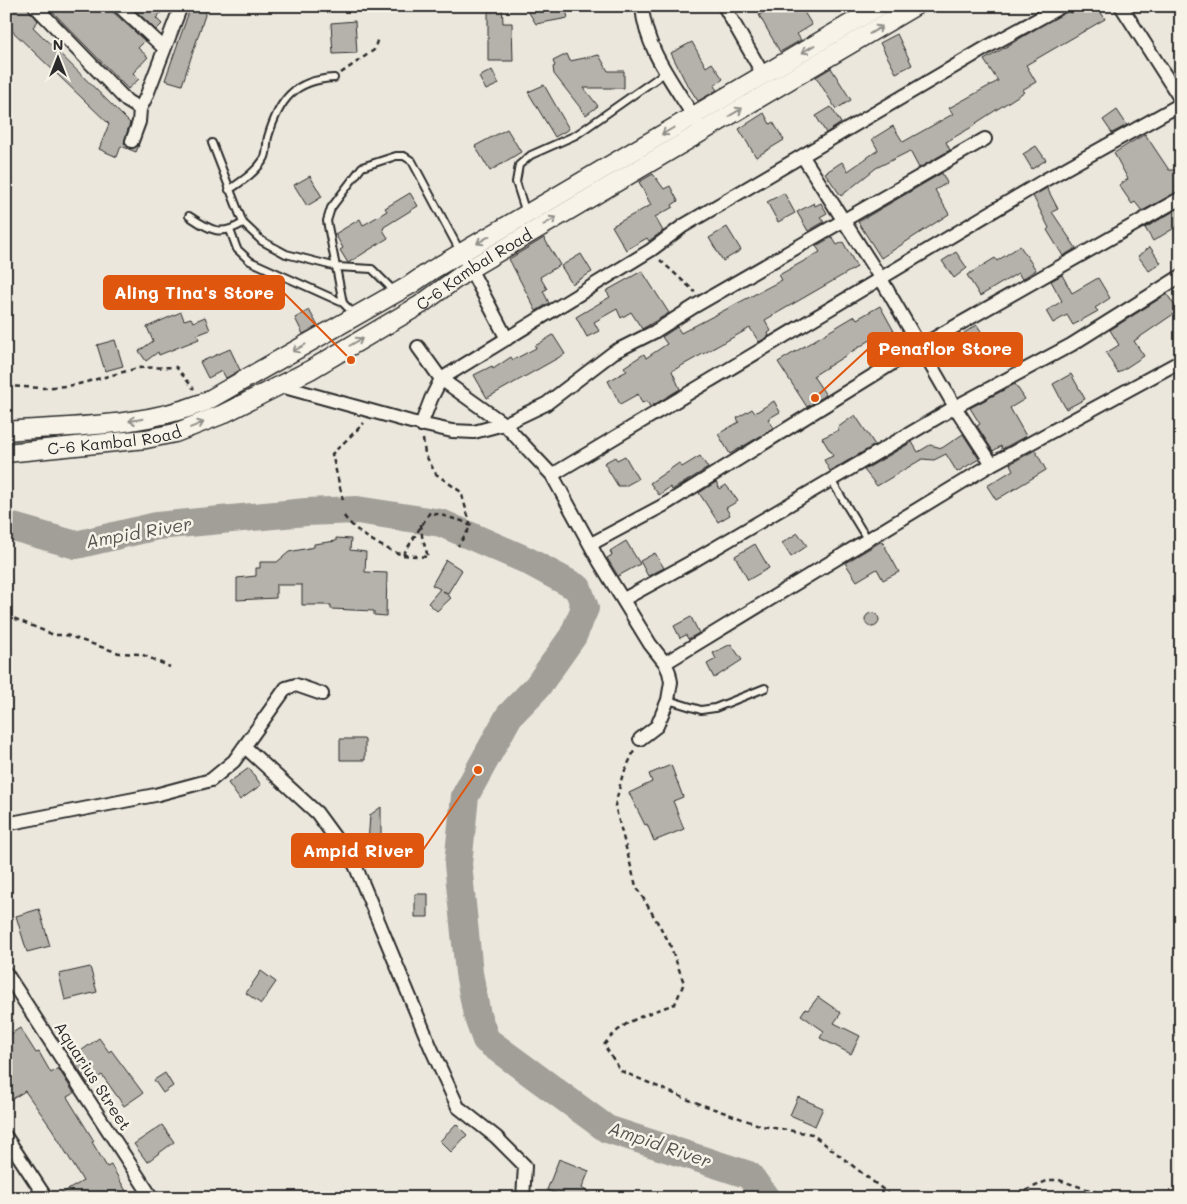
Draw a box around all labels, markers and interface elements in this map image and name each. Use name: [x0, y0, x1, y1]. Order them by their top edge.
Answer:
one-way arrow: [868, 24, 882, 34]
north arrow: [32, 32, 82, 82]
text: N: [53, 35, 63, 54]
one-way arrow: [802, 45, 816, 55]
one-way arrow: [728, 107, 742, 117]
one-way arrow: [661, 127, 675, 137]
one-way arrow: [543, 216, 557, 226]
street label: C-6 Kambal Road: [411, 223, 536, 315]
one-way arrow: [476, 236, 490, 246]
callout: Aling Tina's Store: [104, 276, 284, 309]
text: Aling Tina's Store: [114, 280, 274, 304]
callout: Penaflor Store: [868, 333, 1022, 366]
text: Penaflor Store: [878, 336, 1012, 360]
one-way arrow: [349, 337, 363, 347]
one-way arrow: [292, 344, 307, 353]
one-way arrow: [128, 416, 144, 426]
one-way arrow: [189, 419, 204, 429]
street label: C-6 Kambal Road: [46, 421, 184, 459]
water label: Ampid River: [84, 511, 194, 553]
callout: Ampid River: [292, 834, 423, 867]
text: Ampid River: [303, 838, 413, 862]
street label: Aquarius Street: [50, 1017, 136, 1134]
water label: Ampid River: [606, 1115, 715, 1173]

